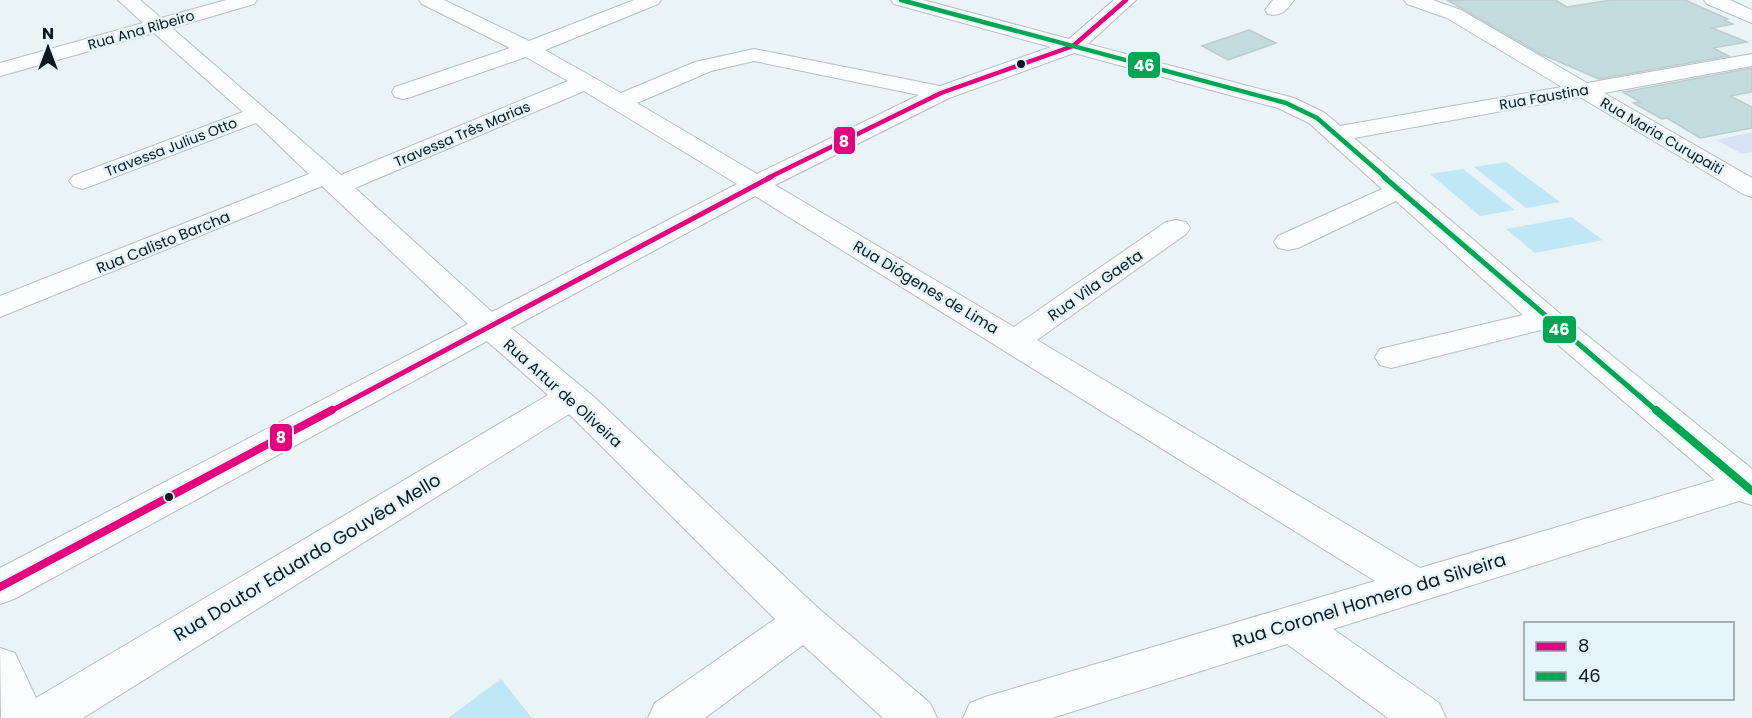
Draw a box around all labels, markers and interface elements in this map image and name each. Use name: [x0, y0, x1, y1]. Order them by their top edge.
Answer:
street label: Rua Ana Ribeiro: [85, 5, 197, 55]
north arrow: [18, 18, 78, 78]
text: N: [42, 22, 54, 45]
line badge: 46: [1127, 51, 1161, 79]
text: 46: [1133, 54, 1155, 77]
unlabelled marker: [1015, 58, 1027, 70]
street label: Rua Faustina: [1498, 79, 1590, 115]
street label: Rua Maria Curupaiti: [1597, 93, 1727, 179]
street label: Travessa Três Marias: [391, 96, 533, 172]
street label: Travessa Julius Otto: [102, 113, 240, 181]
line badge: 8: [833, 126, 856, 155]
text: 8: [839, 130, 849, 153]
street label: Rua Calisto Barcha: [93, 206, 233, 278]
street label: Rua Diógenes de Lima: [849, 235, 1003, 339]
street label: Rua Vila Gaeta: [1043, 244, 1147, 326]
line badge: 46: [1542, 315, 1577, 344]
text: 46: [1548, 318, 1570, 341]
street label: Rua Artur de Oliveira: [499, 334, 627, 452]
line badge: 8: [269, 423, 293, 452]
text: 8: [276, 426, 286, 449]
street label: Rua Doutor Eduardo Gouvêa Mello: [169, 467, 445, 647]
unlabelled marker: [163, 491, 175, 503]
street label: Rua Coronel Homero da Silveira: [1229, 546, 1509, 654]
legend: [1524, 622, 1734, 700]
text: 8: [1578, 633, 1589, 658]
text: 46: [1578, 663, 1601, 688]

